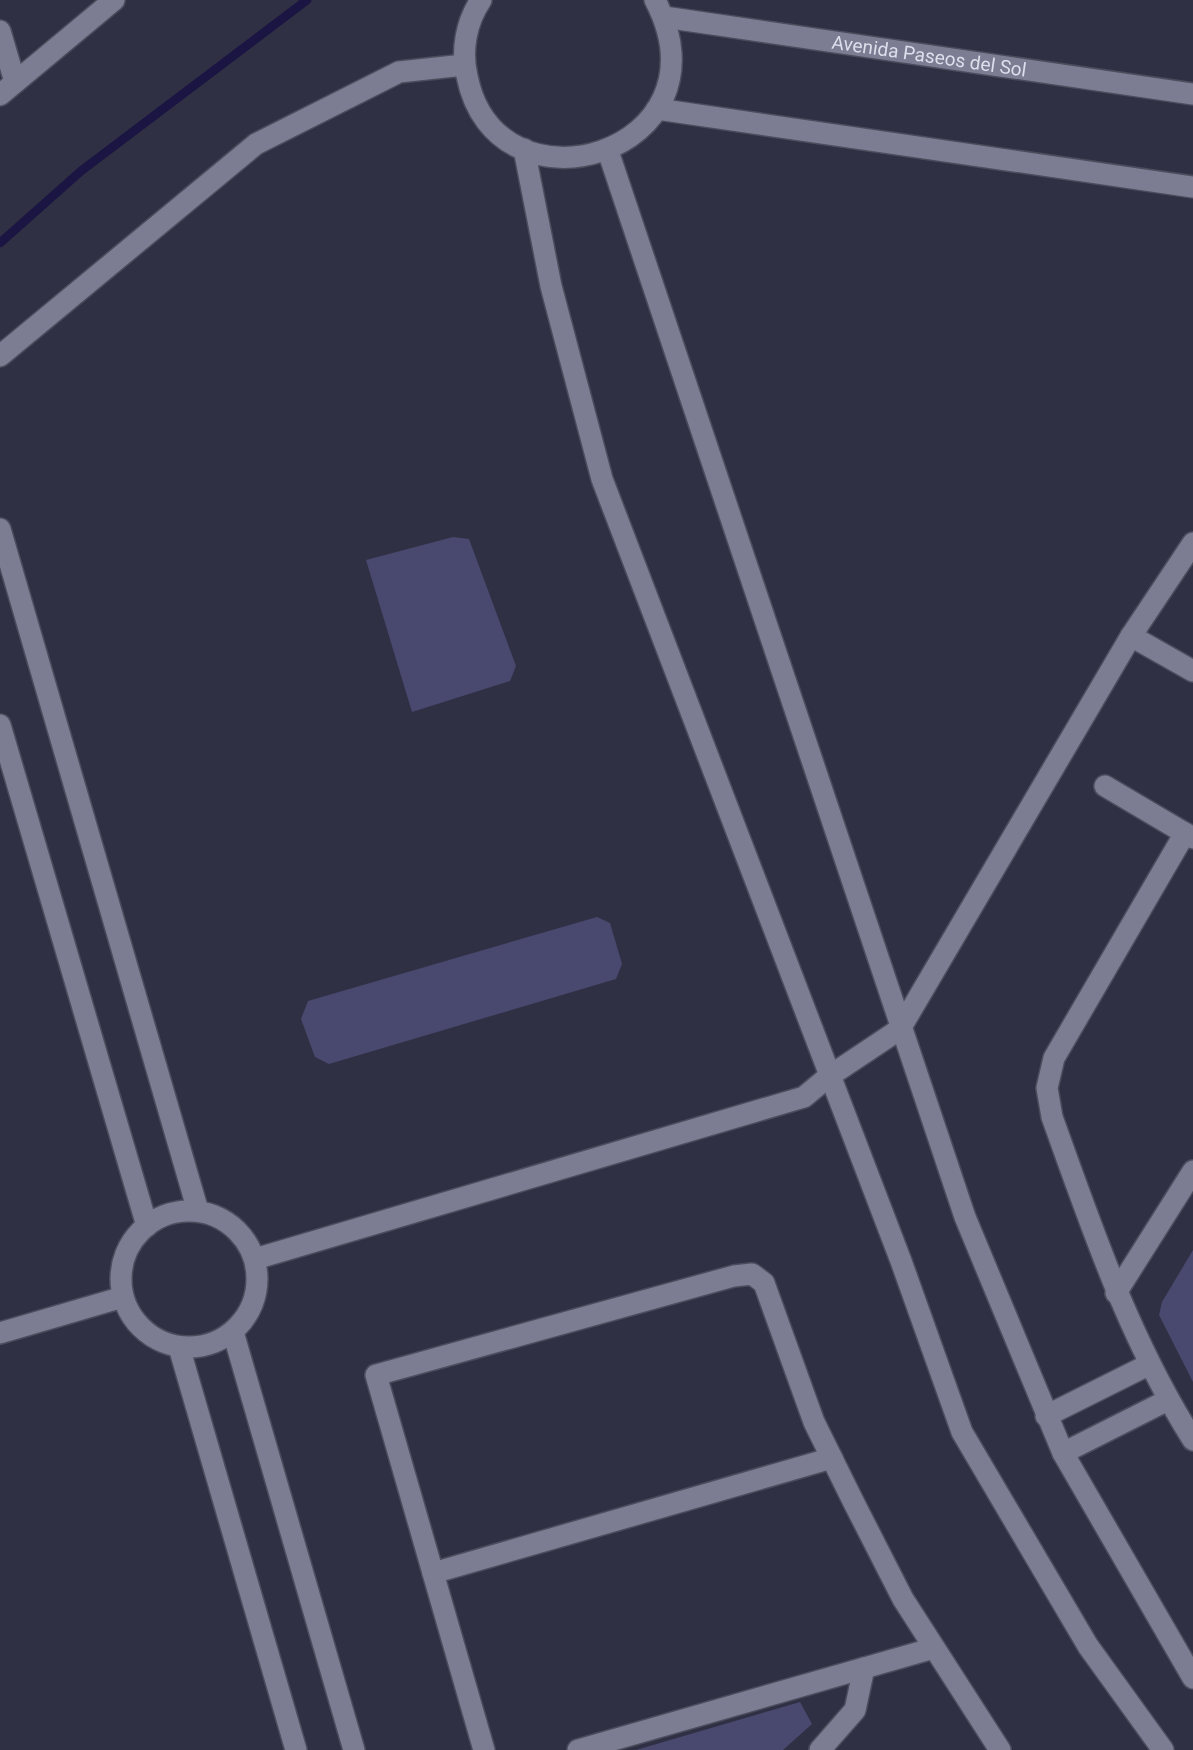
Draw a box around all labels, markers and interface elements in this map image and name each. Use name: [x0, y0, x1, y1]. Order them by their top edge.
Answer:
street label: Avenida Paseos del Sol: [830, 30, 1028, 81]

